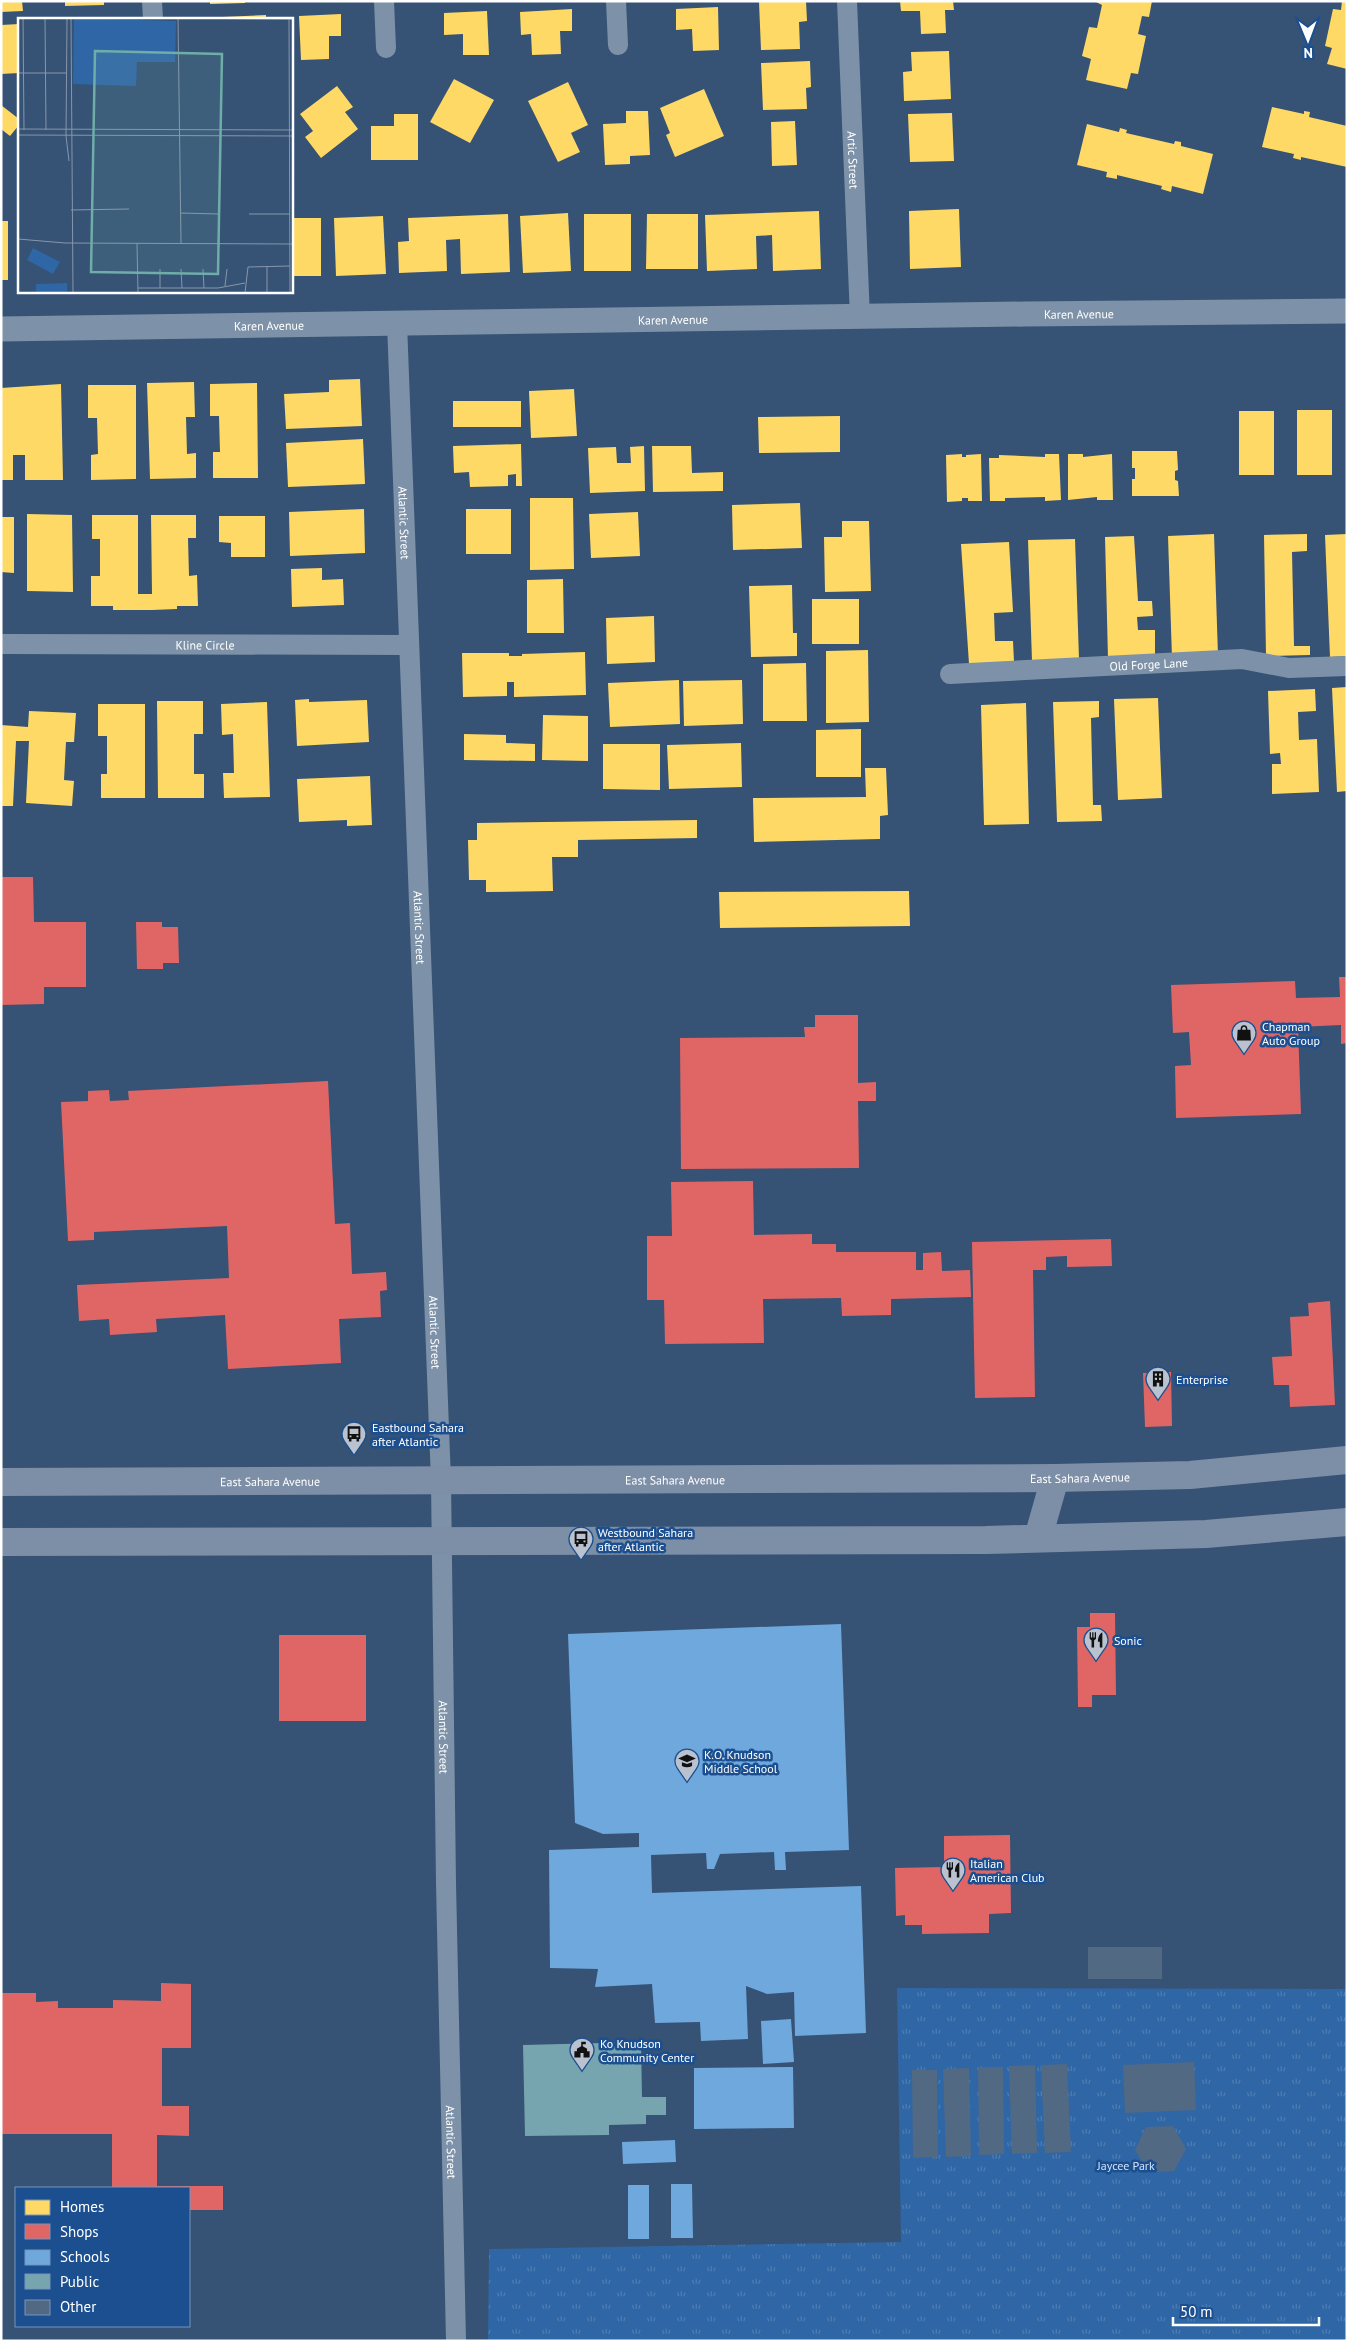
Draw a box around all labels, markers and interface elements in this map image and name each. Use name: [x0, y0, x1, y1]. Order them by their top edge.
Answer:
north arrow: [1283, 15, 1333, 65]
inset map: [18, 18, 292, 292]
text: N: [1303, 44, 1313, 62]
street label: Artic Street: [845, 131, 862, 189]
street label: Karen Avenue: [1044, 306, 1114, 321]
street label: Karen Avenue: [638, 311, 708, 327]
street label: Karen Avenue: [234, 317, 304, 333]
street label: Atlantic Street: [396, 486, 413, 560]
street label: Kline Circle: [175, 637, 235, 652]
street label: Old Forge Lane: [1109, 654, 1188, 673]
street label: Atlantic Street: [411, 891, 429, 964]
place label: Chapman Auto Group: [1262, 1019, 1320, 1048]
shop icon: Chapman Auto Group: [1231, 1020, 1257, 1054]
street label: Atlantic Street: [426, 1295, 444, 1369]
building icon: Enterprise: [1145, 1366, 1171, 1400]
place label: Enterprise: [1176, 1372, 1228, 1387]
place label: Eastbound Sahara after Atlantic: [372, 1420, 464, 1449]
bus stop icon: Eastbound Sahara after Atlantic: [341, 1421, 367, 1455]
street label: East Sahara Avenue: [1030, 1469, 1130, 1486]
street label: East Sahara Avenue: [625, 1472, 725, 1487]
street label: East Sahara Avenue: [220, 1473, 320, 1489]
place label: Westbound Sahara after Atlantic: [598, 1525, 693, 1554]
bus stop icon: Westbound Sahara after Atlantic: [568, 1526, 594, 1560]
restaurant icon: Sonic: [1083, 1627, 1109, 1661]
place label: Sonic: [1114, 1633, 1143, 1648]
street label: Atlantic Street: [436, 1700, 452, 1774]
place label: K.O. Knudson Middle School: [704, 1747, 778, 1776]
school or university icon: K.O. Knudson Middle School: [674, 1748, 700, 1782]
place label: Italian American Club: [970, 1856, 1045, 1885]
restaurant icon: Italian American Club: [940, 1857, 966, 1891]
place label: Ko Knudson Community Center: [600, 2036, 694, 2065]
public building icon: Ko Knudson Community Center: [569, 2037, 595, 2071]
street label: Atlantic Street: [443, 2105, 460, 2179]
park label: Jaycee Park: [1096, 2158, 1155, 2173]
legend: [15, 2187, 190, 2327]
text: Homes: [60, 2197, 104, 2216]
text: Shops: [60, 2222, 99, 2241]
text: Schools: [60, 2247, 110, 2266]
text: Public: [60, 2272, 99, 2291]
scale bar: [1173, 2294, 1319, 2326]
text: Other: [60, 2297, 96, 2316]
text: 50 m: [1180, 2302, 1213, 2321]

